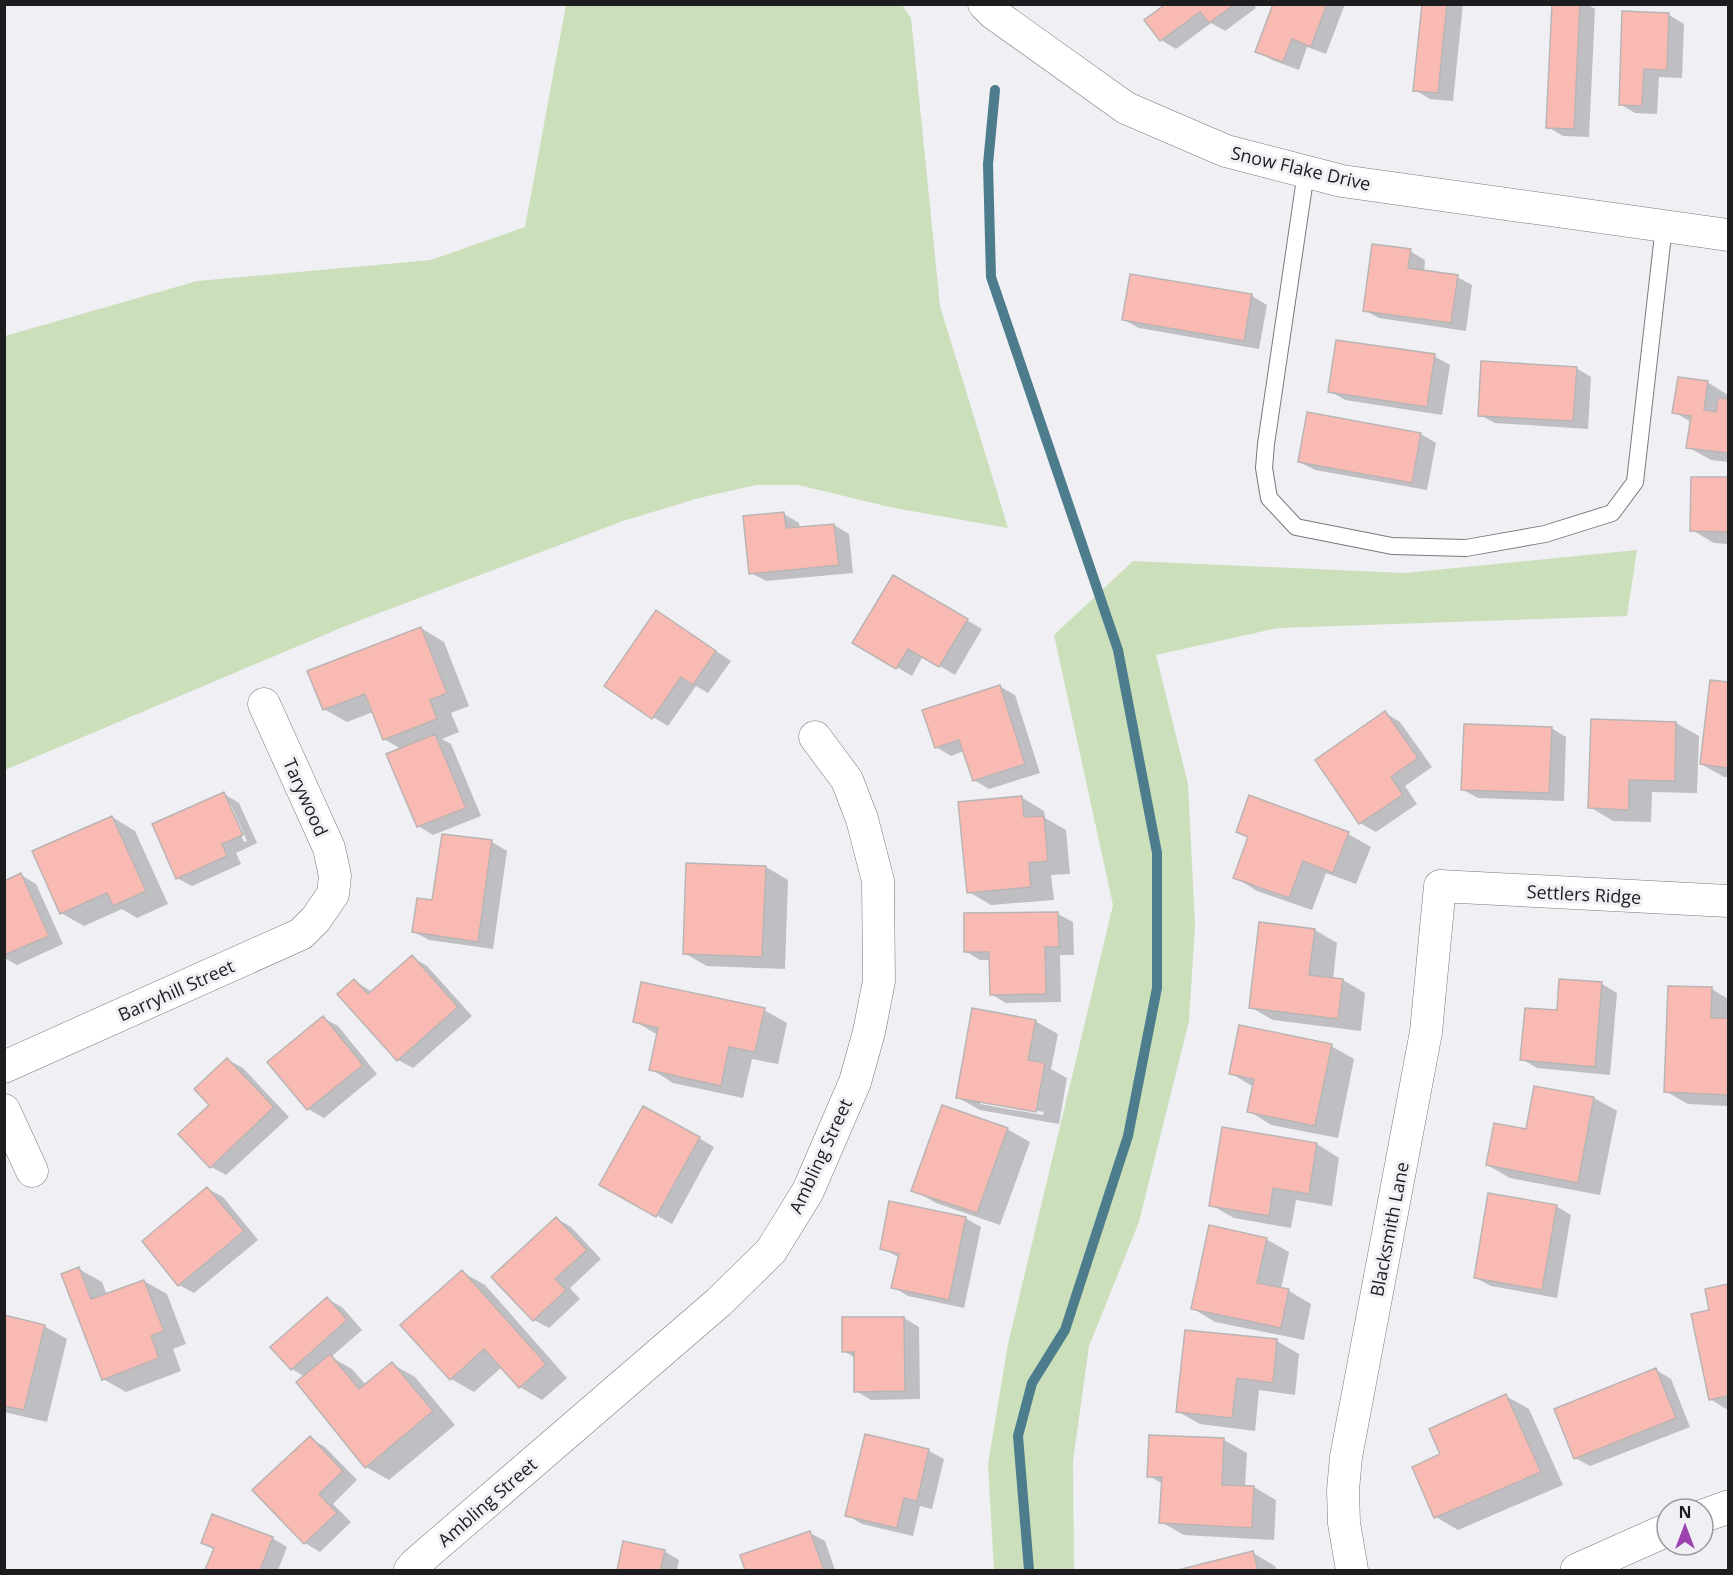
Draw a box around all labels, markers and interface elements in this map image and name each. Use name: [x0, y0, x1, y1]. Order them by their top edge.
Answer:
street label: Snow Flake Drive: [1229, 140, 1373, 196]
street label: Tarywood: [278, 754, 334, 840]
street label: Settlers Ridge: [1526, 879, 1642, 909]
street label: Barryhill Street: [114, 954, 238, 1026]
street label: Ambling Street: [783, 1095, 857, 1217]
street label: Blacksmith Lane: [1364, 1160, 1414, 1298]
street label: Ambling Street: [432, 1452, 542, 1552]
north arrow: [1655, 1497, 1715, 1557]
text: N: [1678, 1501, 1692, 1523]

